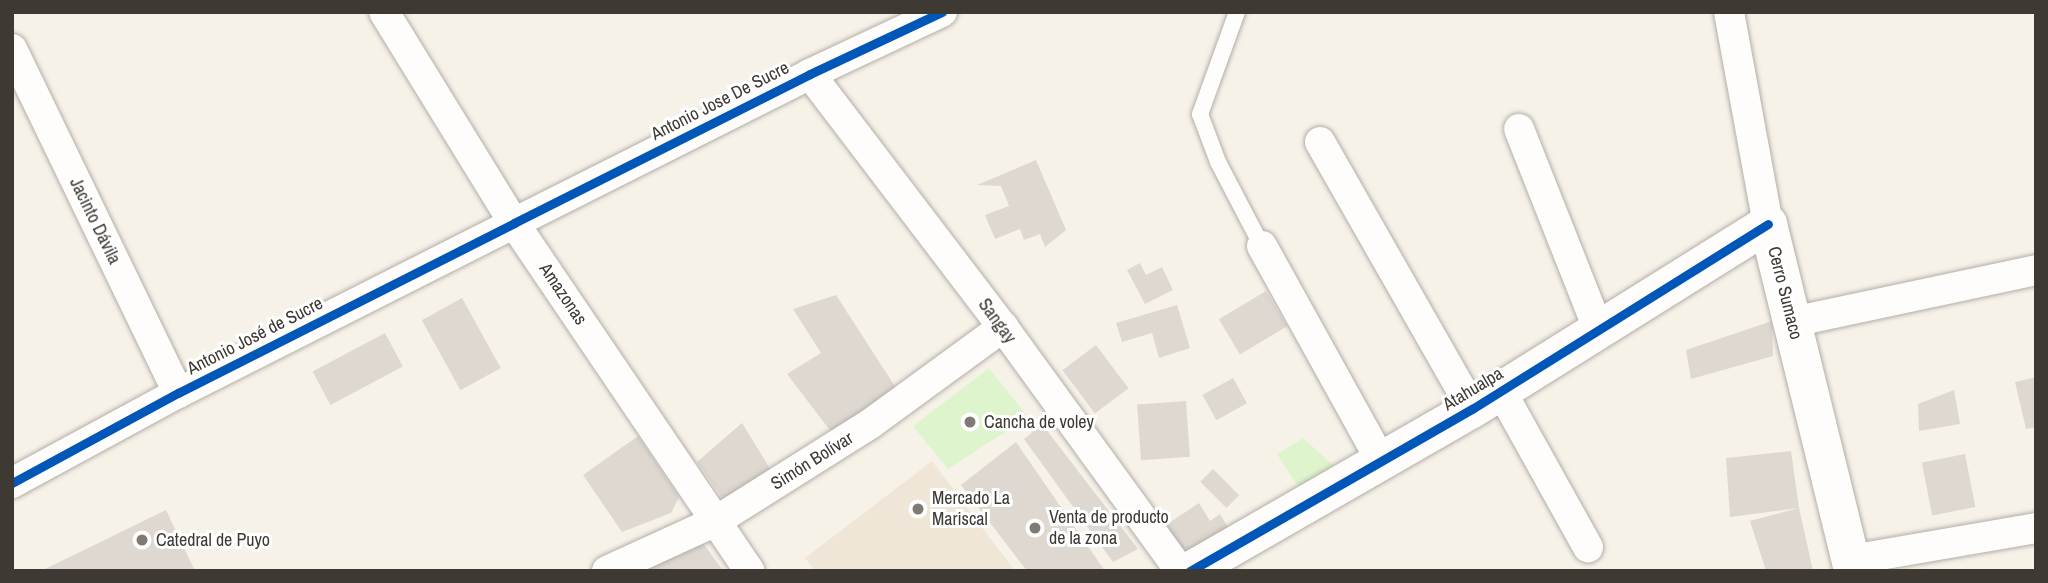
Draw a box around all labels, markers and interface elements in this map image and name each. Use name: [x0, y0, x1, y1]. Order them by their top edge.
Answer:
street label: Antonio Jose De Sucre: [647, 57, 793, 145]
street label: Jacinto Dávila: [65, 174, 125, 268]
street label: Cerro Sumaco: [1763, 244, 1807, 342]
street label: Amazonas: [535, 259, 591, 329]
street label: Antonio José de Sucre: [184, 292, 326, 380]
street label: Sangay: [974, 294, 1020, 348]
street label: Atahualpa: [1439, 363, 1507, 415]
place label: Cancha de voley: [984, 411, 1094, 433]
marker: Cancha de voley: [962, 414, 978, 430]
street label: Simón Bolívar: [767, 427, 857, 495]
place label: Mercado La Mariscal: [932, 488, 1010, 530]
marker: Mercado La Mariscal: [910, 501, 926, 517]
place label: Venta de producto de la zona: [1049, 507, 1169, 550]
marker: Venta de producto de la zona: [1027, 520, 1043, 536]
place label: Catedral de Puyo: [156, 529, 270, 551]
marker: Catedral de Puyo: [134, 532, 150, 548]

